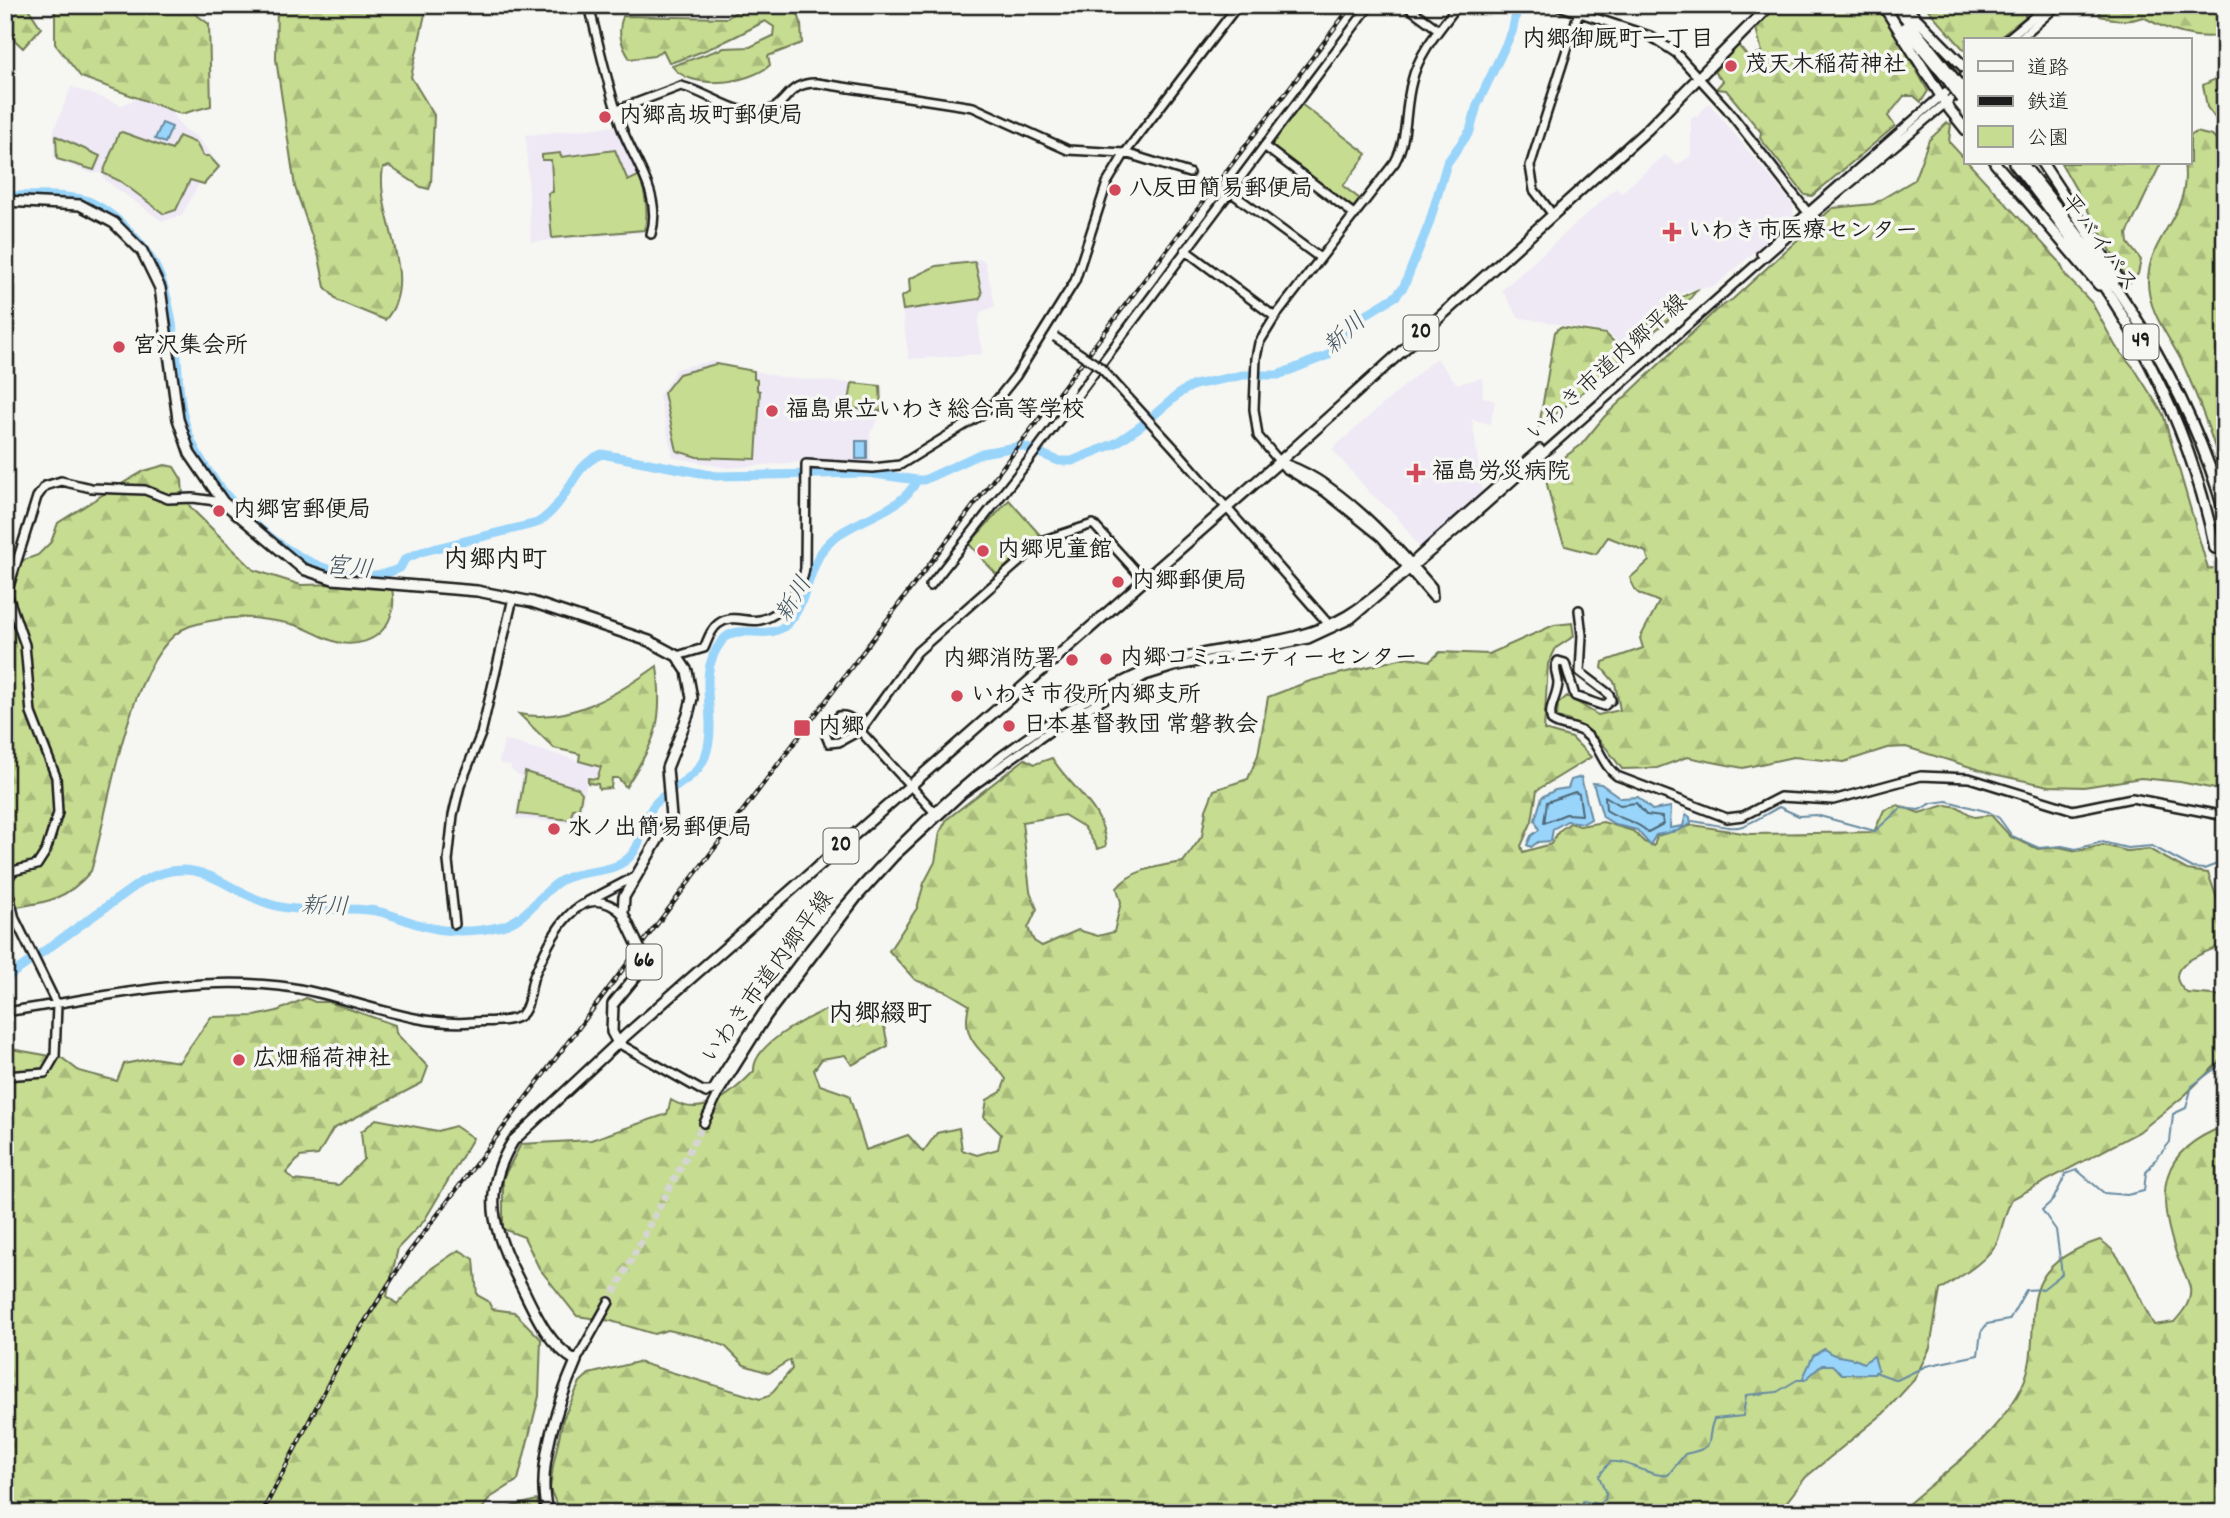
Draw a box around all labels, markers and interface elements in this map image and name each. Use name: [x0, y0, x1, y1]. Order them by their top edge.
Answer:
district label: 内郷御厩町一丁目: [1522, 24, 1714, 58]
legend: [1964, 38, 2192, 164]
place label: 茂天木稲荷神社: [1745, 50, 1906, 83]
text: 道路: [2027, 55, 2069, 85]
marker: 茂天木稲荷神社: [1723, 58, 1739, 74]
text: 鉄道: [2027, 89, 2069, 119]
place label: 内郷高坂町郵便局: [619, 101, 803, 134]
marker: 内郷高坂町郵便局: [597, 109, 613, 125]
text: 公園: [2027, 125, 2069, 155]
place label: 八反田簡易郵便局: [1129, 174, 1313, 207]
marker: 八反田簡易郵便局: [1107, 182, 1123, 198]
street label: 平バイパス: [2051, 188, 2145, 300]
place label: いわき市医療センター: [1688, 216, 1918, 249]
marker: いわき市医療センター: [1662, 222, 1682, 242]
street label: いわき市道内郷平線: [1520, 287, 1696, 451]
water label: 新川: [1317, 306, 1375, 364]
road number: 20: [1404, 316, 1438, 350]
road number: 49: [2124, 324, 2158, 360]
place label: 宮沢集会所: [133, 331, 248, 364]
marker: 宮沢集会所: [111, 339, 127, 355]
place label: 福島県立いわき総合高等学校: [786, 395, 1085, 428]
marker: 福島県立いわき総合高等学校: [764, 403, 780, 419]
place label: 福島労災病院: [1432, 457, 1570, 490]
marker: 福島労災病院: [1406, 463, 1426, 483]
place label: 内郷宮郵便局: [233, 495, 371, 528]
marker: 内郷宮郵便局: [211, 503, 227, 519]
place label: 内郷児童館: [997, 535, 1112, 568]
district label: 内郷内町: [443, 543, 547, 580]
marker: 内郷児童館: [975, 543, 991, 559]
water label: 宮川: [323, 550, 375, 588]
place label: 内郷郵便局: [1132, 566, 1247, 599]
water label: 新川: [768, 571, 822, 629]
marker: 内郷郵便局: [1110, 574, 1126, 590]
place label: 内郷コミュニティーセンター: [1120, 643, 1418, 676]
place label: 内郷消防署: [943, 644, 1058, 677]
marker: 内郷コミュニティーセンター: [1098, 651, 1114, 667]
marker: 内郷消防署: [1064, 652, 1080, 668]
place label: いわき市役所内郷支所: [971, 680, 1201, 713]
marker: いわき市役所内郷支所: [949, 688, 965, 704]
place label: 日本基督教団 常磐教会: [1023, 710, 1258, 743]
place label: 内郷: [818, 712, 864, 745]
marker: 内郷: [792, 718, 812, 738]
marker: 日本基督教団 常磐教会: [1001, 718, 1017, 734]
place label: 水ノ出簡易郵便局: [568, 813, 752, 846]
marker: 水ノ出簡易郵便局: [546, 821, 562, 837]
road number: 20: [824, 828, 858, 864]
street label: いわき市道内郷平線: [695, 885, 843, 1071]
water label: 新川: [300, 890, 350, 926]
road number: 66: [626, 944, 662, 979]
district label: 内郷綴町: [828, 997, 932, 1034]
place label: 広畑稲荷神社: [253, 1044, 391, 1077]
marker: 広畑稲荷神社: [231, 1052, 247, 1068]

